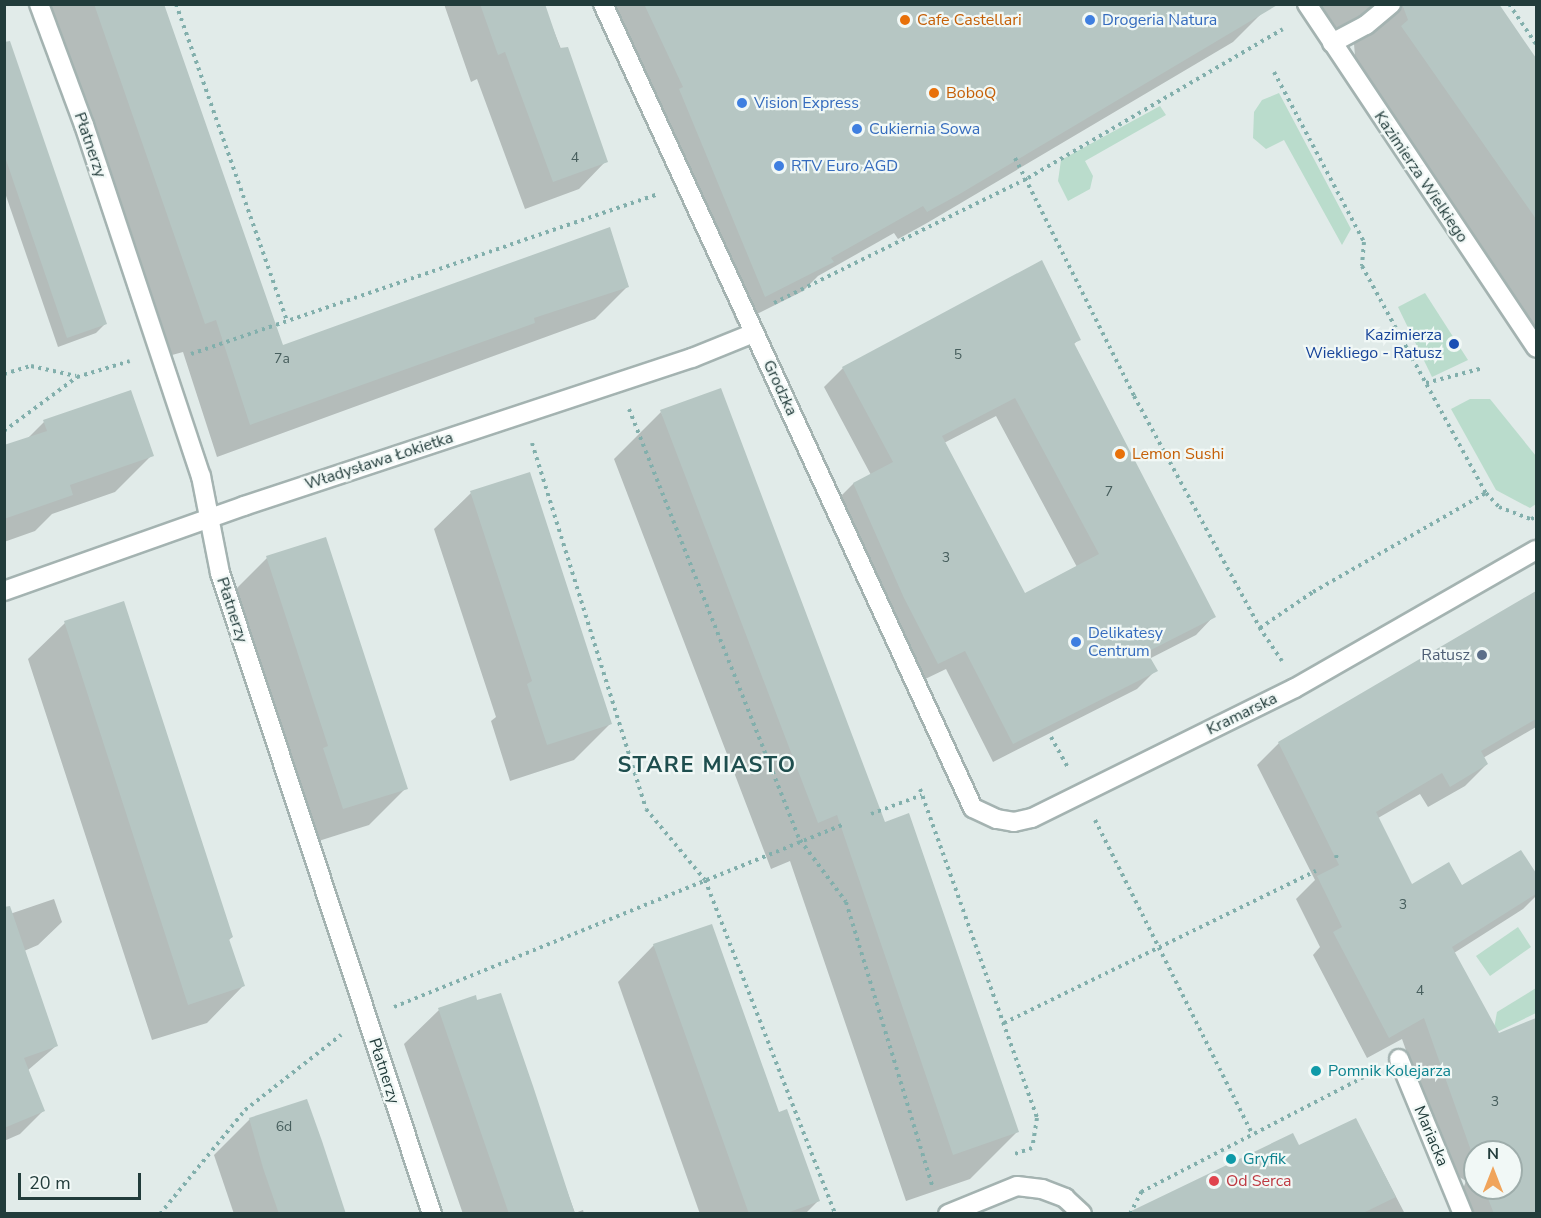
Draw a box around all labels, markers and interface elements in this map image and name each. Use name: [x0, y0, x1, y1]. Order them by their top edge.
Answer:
place label: Cafe Castellari: [917, 10, 1022, 30]
place label: Drogeria Natura: [1102, 10, 1217, 30]
marker: Cafe Castellari: [898, 13, 912, 27]
marker: Drogeria Natura: [1083, 13, 1097, 27]
place label: BoboQ: [946, 83, 996, 103]
marker: BoboQ: [927, 86, 941, 100]
place label: Vision Express: [754, 93, 859, 113]
marker: Vision Express: [735, 96, 749, 110]
street label: Kazimierza Wielkiego: [1370, 108, 1472, 246]
street label: Płatnerzy: [70, 110, 110, 180]
place label: Cukiernia Sowa: [869, 119, 980, 139]
marker: Cukiernia Sowa: [850, 122, 864, 136]
house number: 4: [571, 150, 579, 166]
place label: RTV Euro AGD: [791, 156, 898, 176]
marker: RTV Euro AGD: [772, 159, 786, 173]
place label: Kazimierza Wiekliego - Ratusz: [1305, 325, 1442, 363]
marker: Kazimierza Wiekliego - Ratusz: [1447, 337, 1461, 351]
house number: 5: [954, 347, 962, 363]
house number: 7a: [274, 351, 290, 367]
street label: Grodzka: [759, 357, 801, 419]
street label: Władysława Łokietka: [302, 428, 456, 494]
place label: Lemon Sushi: [1132, 444, 1224, 464]
marker: Lemon Sushi: [1113, 447, 1127, 461]
house number: 7: [1105, 484, 1113, 500]
house number: 3: [942, 550, 950, 566]
street label: Płatnerzy: [212, 575, 252, 645]
place label: Delikatesy Centrum: [1088, 623, 1163, 661]
marker: Delikatesy Centrum: [1069, 635, 1083, 649]
place label: Ratusz: [1421, 645, 1470, 665]
marker: Ratusz: [1475, 648, 1489, 662]
street label: Kramarska: [1204, 689, 1280, 739]
district label: STARE MIASTO: [617, 753, 797, 779]
house number: 3: [1399, 897, 1407, 913]
house number: 4: [1416, 983, 1424, 999]
street label: Płatnerzy: [364, 1036, 404, 1106]
place label: Pomnik Kolejarza: [1328, 1061, 1451, 1081]
marker: Pomnik Kolejarza: [1309, 1064, 1323, 1078]
house number: 3: [1491, 1094, 1499, 1110]
street label: Mariacka: [1410, 1103, 1452, 1169]
house number: 6d: [276, 1119, 292, 1135]
north arrow: [1463, 1140, 1523, 1200]
text: N: [1487, 1143, 1499, 1165]
place label: Gryfik: [1243, 1149, 1286, 1169]
marker: Gryfik: [1224, 1152, 1238, 1166]
scale bar: [21, 1161, 144, 1199]
text: 20 m: [29, 1171, 71, 1195]
place label: Od Serca: [1226, 1171, 1292, 1191]
marker: Od Serca: [1207, 1174, 1221, 1188]

